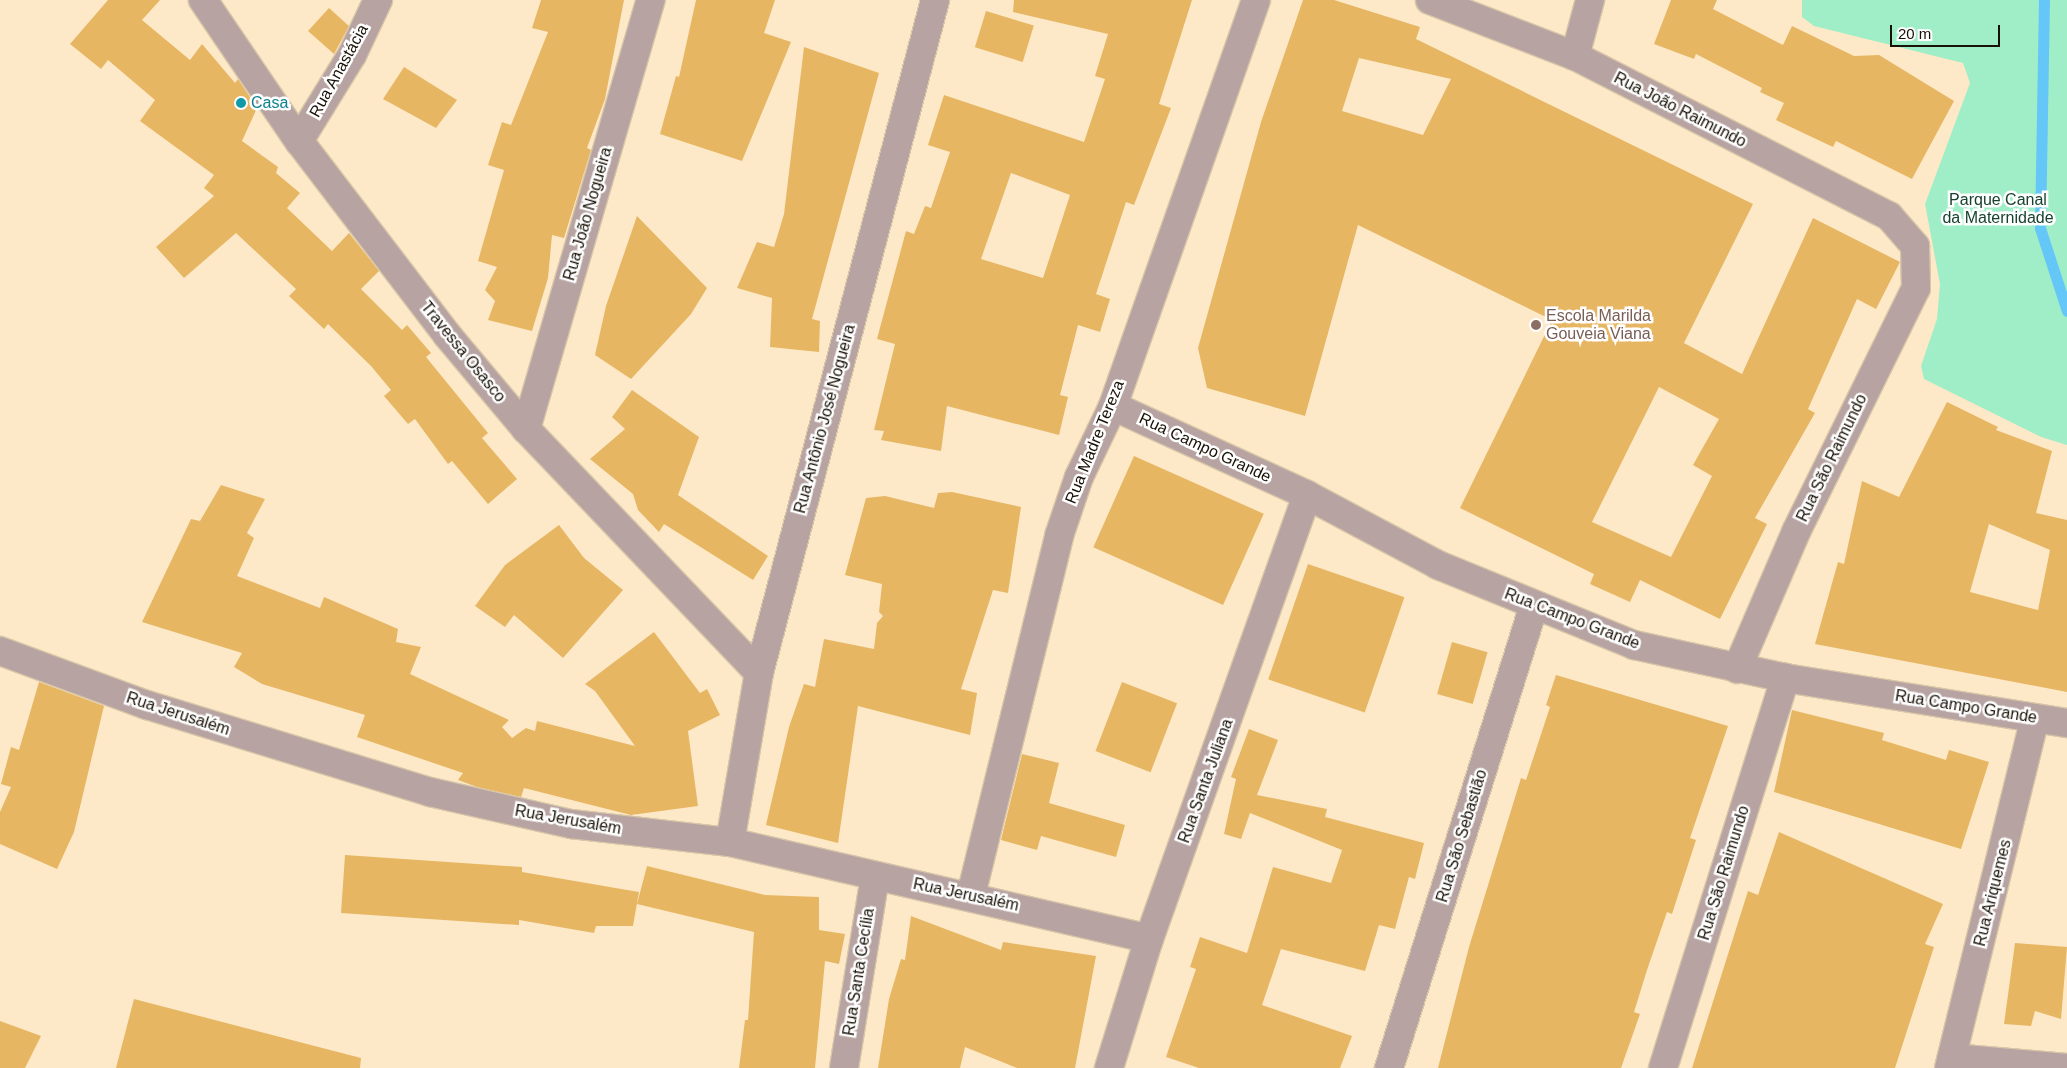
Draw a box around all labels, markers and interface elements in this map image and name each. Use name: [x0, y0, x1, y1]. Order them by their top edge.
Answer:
scale bar: [1892, 15, 2002, 47]
street label: Rua Anastácia: [305, 21, 373, 121]
text: 20 m: [1898, 25, 1931, 42]
street label: Rua João Raimundo: [1611, 68, 1749, 152]
place label: Casa: [251, 93, 288, 113]
marker: Casa: [235, 97, 247, 109]
street label: Rua João Nogueira: [560, 145, 616, 283]
park label: Parque Canal da Maternidade: [1942, 190, 2054, 228]
street label: Travessa Osasco: [417, 298, 509, 406]
place label: Escola Marilda Gouveia Viana: [1546, 306, 1651, 344]
marker: Escola Marilda Gouveia Viana: [1530, 319, 1542, 331]
street label: Rua Antônio José Nogueira: [790, 322, 860, 516]
street label: Rua Madre Tereza: [1061, 377, 1129, 507]
street label: Rua São Raimundo: [1793, 391, 1871, 525]
street label: Rua Campo Grande: [1136, 409, 1274, 487]
street label: Rua Campo Grande: [1502, 584, 1642, 654]
street label: Rua Campo Grande: [1894, 686, 2038, 728]
street label: Rua Jerusalém: [124, 688, 232, 740]
street label: Rua Santa Juliana: [1175, 716, 1237, 846]
street label: Rua São Sebastião: [1433, 767, 1491, 905]
street label: Rua Jerusalém: [513, 801, 623, 839]
street label: Rua São Raimundo: [1694, 803, 1754, 943]
street label: Rua Ariquemes: [1970, 837, 2016, 949]
street label: Rua Jerusalém: [911, 874, 1021, 916]
street label: Rua Santa Cecília: [839, 907, 879, 1037]

